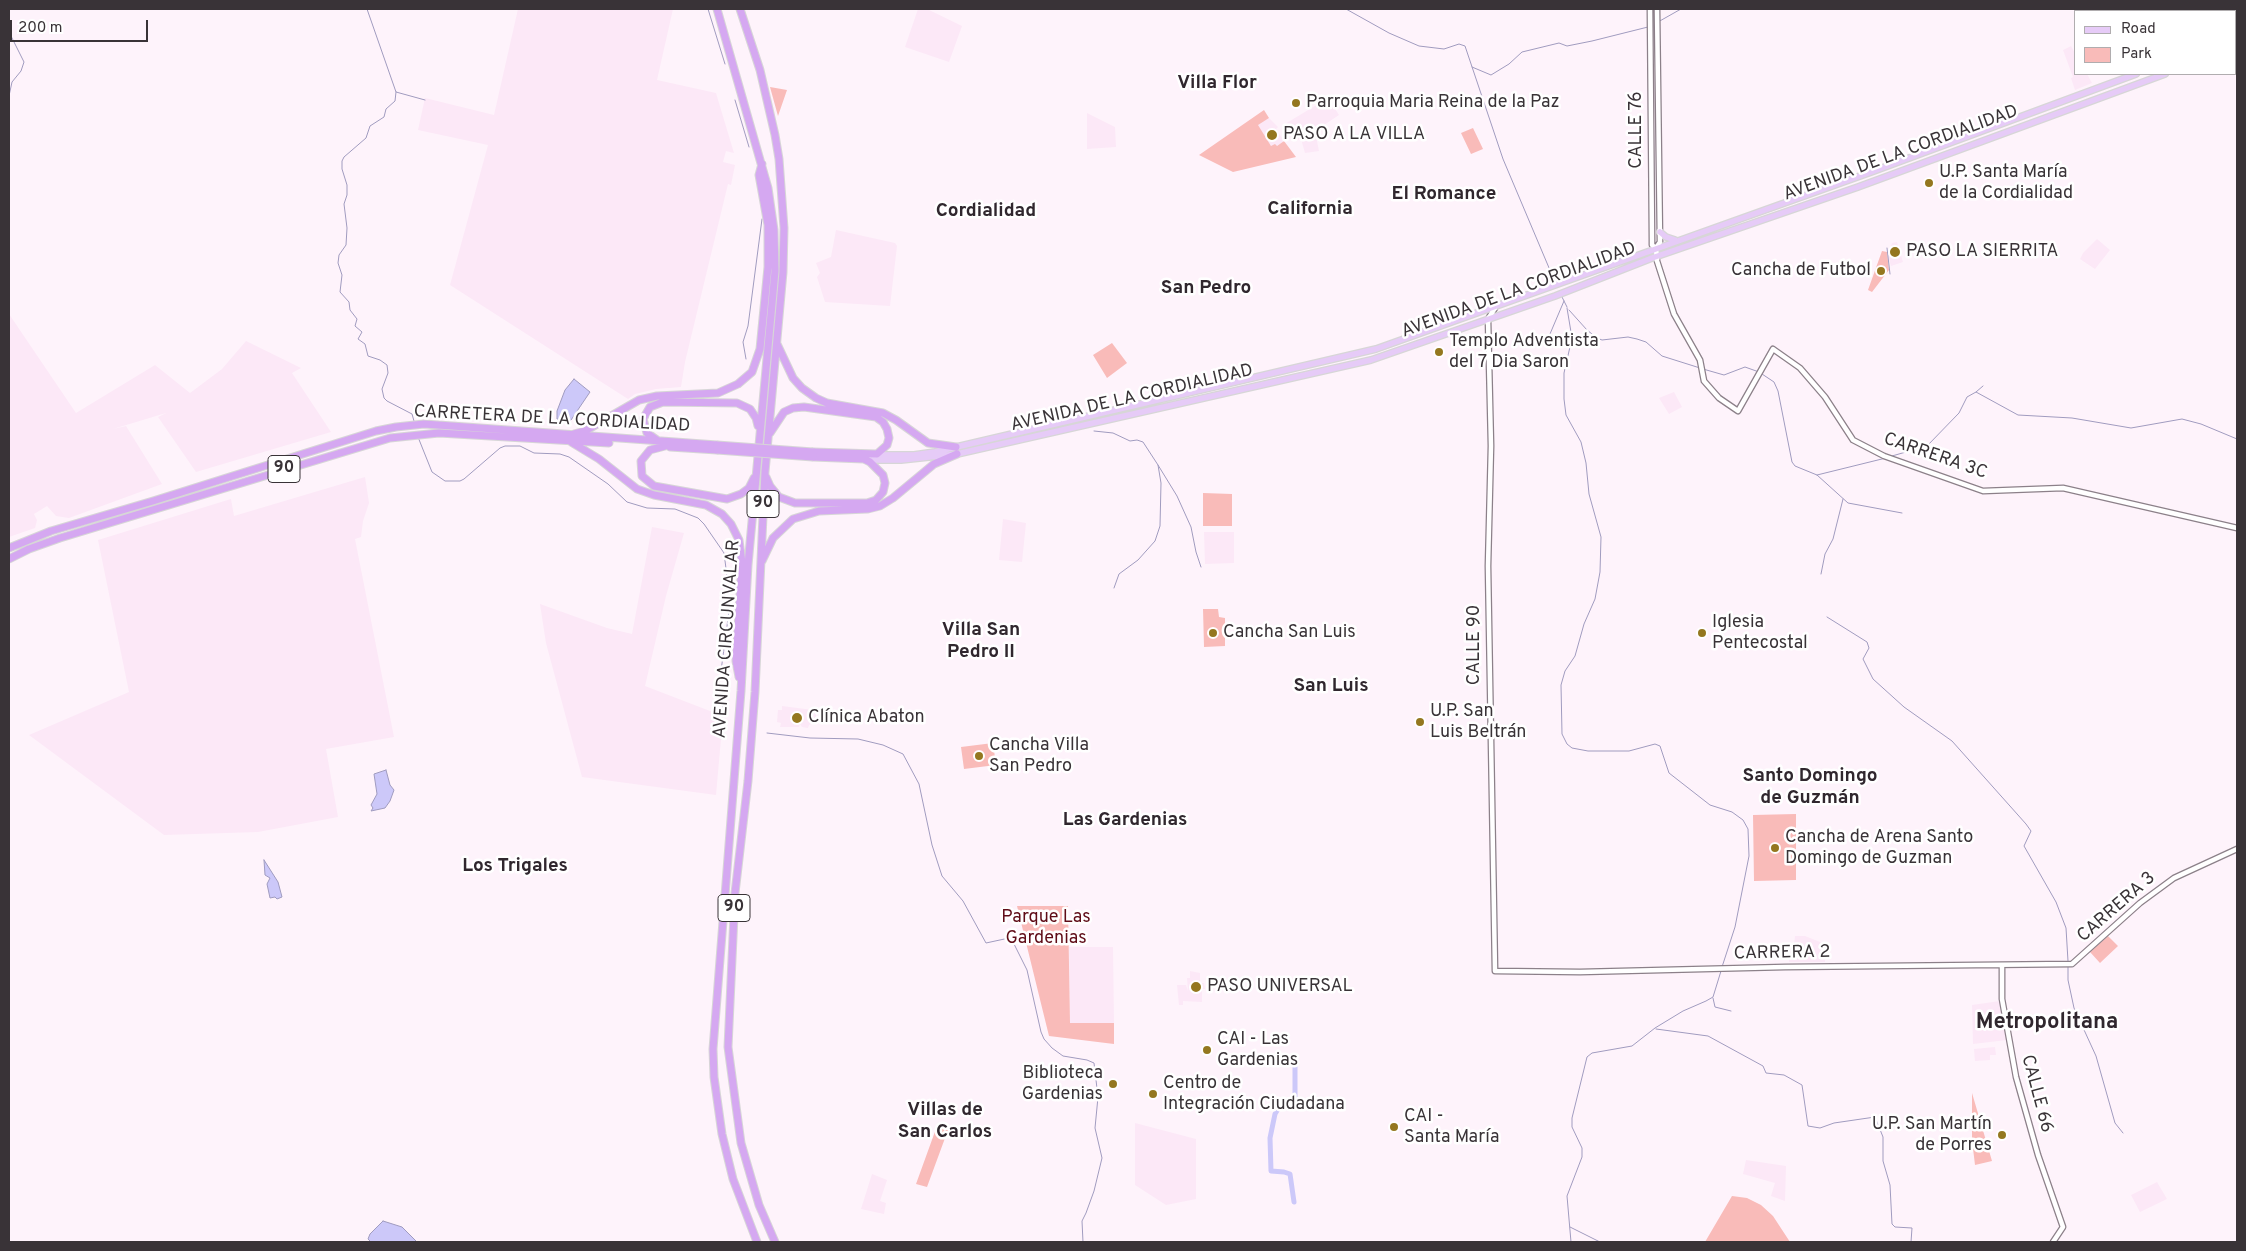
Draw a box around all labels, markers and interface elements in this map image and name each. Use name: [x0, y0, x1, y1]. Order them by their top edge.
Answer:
scale bar: [12, 10, 150, 42]
legend: [2074, 10, 2236, 75]
text: 200 m: [18, 19, 63, 38]
text: Road: [2121, 20, 2156, 39]
text: Park: [2121, 45, 2152, 64]
district label: Villa Flor: [1177, 73, 1257, 95]
street label: CALLE 76: [1626, 91, 1648, 169]
place label: Parroquia Maria Reina de la Paz: [1306, 92, 1560, 114]
marker: Parroquia Maria Reina de la Paz: [1290, 97, 1302, 109]
street label: AVENIDA DE LA CORDIALIDAD: [1781, 101, 2021, 207]
place label: PASO A LA VILLA: [1283, 124, 1425, 146]
marker: PASO A LA VILLA: [1265, 128, 1279, 142]
place label: U.P. Santa María de la Cordialidad: [1939, 162, 2073, 204]
marker: U.P. Santa María de la Cordialidad: [1923, 177, 1935, 189]
district label: El Romance: [1392, 184, 1496, 206]
district label: California: [1267, 199, 1353, 221]
district label: Cordialidad: [936, 201, 1036, 223]
street label: AVENIDA DE LA CORDIALIDAD: [1399, 238, 1639, 344]
place label: PASO LA SIERRITA: [1906, 241, 2058, 263]
marker: PASO LA SIERRITA: [1888, 245, 1902, 259]
place label: Cancha de Futbol: [1731, 260, 1871, 282]
marker: Cancha de Futbol: [1875, 265, 1887, 277]
district label: San Pedro: [1161, 278, 1251, 300]
place label: Templo Adventista del 7 Dia Saron: [1449, 331, 1599, 374]
marker: Templo Adventista del 7 Dia Saron: [1433, 346, 1445, 358]
street label: AVENIDA DE LA CORDIALIDAD: [1009, 361, 1255, 437]
street label: CARRETERA DE LA CORDIALIDAD: [413, 402, 691, 438]
street label: CARRERA 3C: [1880, 429, 1990, 485]
road number: 90: [268, 456, 300, 482]
road number: 90: [747, 490, 779, 518]
street label: AVENIDA CIRCUNVALAR: [710, 539, 746, 739]
street label: CALLE 90: [1464, 605, 1486, 685]
place label: Iglesia Pentecostal: [1712, 612, 1808, 654]
district label: Villa San Pedro II: [942, 620, 1020, 664]
place label: Cancha San Luis: [1223, 622, 1356, 644]
marker: Cancha San Luis: [1207, 627, 1219, 639]
marker: Iglesia Pentecostal: [1696, 627, 1708, 639]
district label: San Luis: [1293, 676, 1369, 698]
place label: U.P. San Luis Beltrán: [1430, 701, 1526, 744]
place label: Clínica Abaton: [808, 707, 925, 729]
marker: Clínica Abaton: [790, 711, 804, 725]
marker: U.P. San Luis Beltrán: [1414, 716, 1426, 728]
place label: Cancha Villa San Pedro: [989, 735, 1089, 778]
marker: Cancha Villa San Pedro: [973, 750, 985, 762]
district label: Santo Domingo de Guzmán: [1743, 766, 1877, 810]
district label: Las Gardenias: [1063, 810, 1187, 832]
place label: Cancha de Arena Santo Domingo de Guzman: [1785, 827, 1973, 870]
marker: Cancha de Arena Santo Domingo de Guzman: [1769, 842, 1781, 854]
district label: Los Trigales: [462, 856, 568, 878]
street label: CARRERA 3: [2073, 868, 2161, 948]
road number: 90: [718, 894, 750, 921]
park label: Parque Las Gardenias: [1001, 907, 1091, 950]
street label: CARRERA 2: [1733, 942, 1831, 966]
place label: PASO UNIVERSAL: [1207, 976, 1352, 998]
marker: PASO UNIVERSAL: [1189, 980, 1203, 994]
district label: Metropolitana: [1976, 1011, 2118, 1037]
place label: CAI - Las Gardenias: [1217, 1029, 1298, 1072]
marker: CAI - Las Gardenias: [1201, 1044, 1213, 1056]
street label: CALLE 66: [2015, 1053, 2057, 1135]
place label: Biblioteca Gardenias: [1022, 1063, 1103, 1106]
place label: Centro de Integración Ciudadana: [1163, 1073, 1345, 1116]
marker: Biblioteca Gardenias: [1107, 1078, 1119, 1090]
marker: Centro de Integración Ciudadana: [1147, 1088, 1159, 1100]
district label: Villas de San Carlos: [898, 1100, 992, 1144]
place label: CAI - Santa María: [1404, 1106, 1499, 1148]
place label: U.P. San Martín de Porres: [1872, 1114, 1992, 1156]
marker: CAI - Santa María: [1388, 1121, 1400, 1133]
marker: U.P. San Martín de Porres: [1996, 1129, 2008, 1141]

